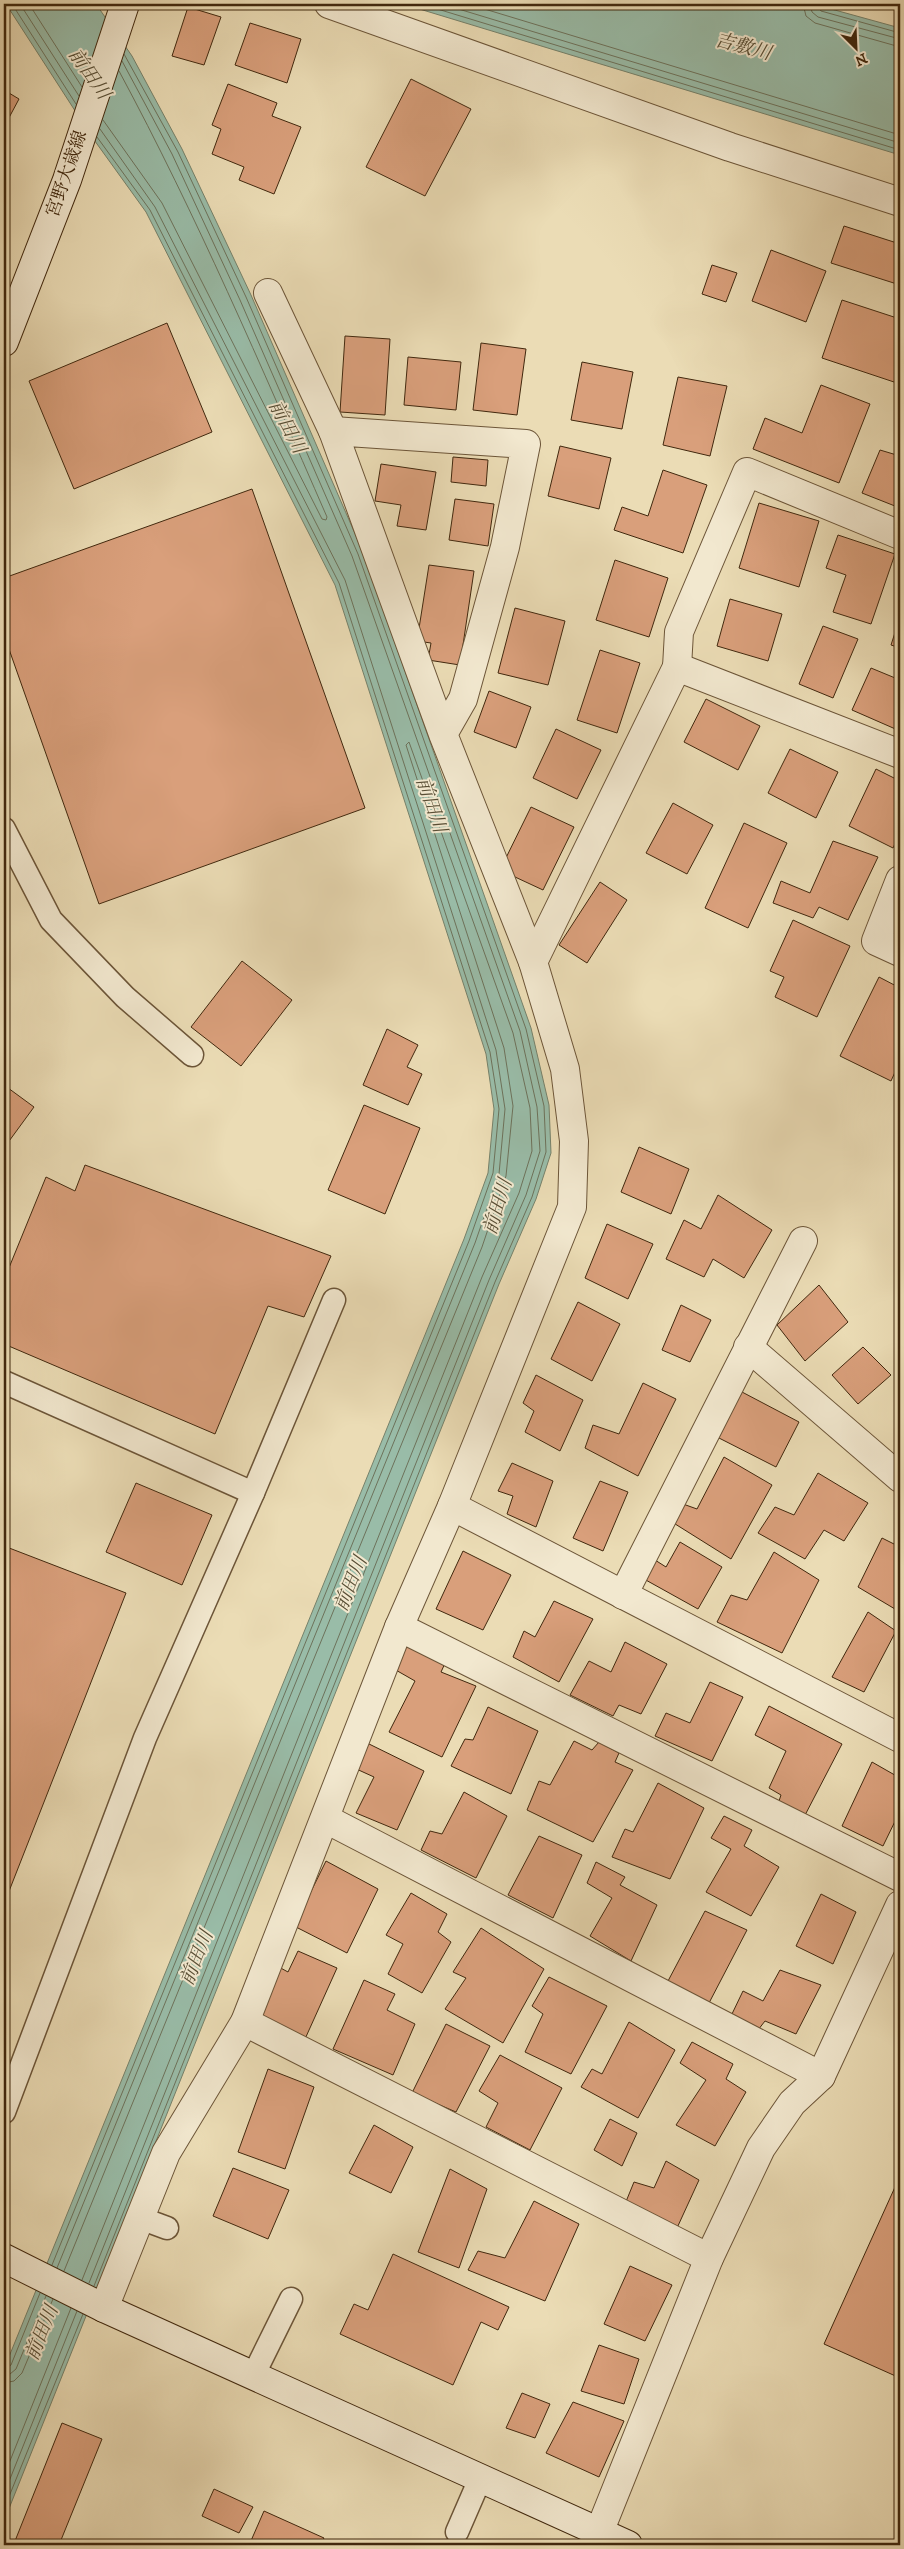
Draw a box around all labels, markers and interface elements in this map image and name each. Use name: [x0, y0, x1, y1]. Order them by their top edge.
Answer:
north arrow: [832, 22, 882, 72]
water label: 吉敷川: [712, 29, 775, 66]
water label: 前田川: [63, 44, 116, 106]
text: N: [852, 48, 870, 70]
street label: 宮野大歳線: [42, 128, 92, 220]
water label: 前田川: [263, 396, 311, 459]
water label: 前田川: [411, 774, 452, 838]
water label: 前田川: [479, 1174, 518, 1238]
water label: 前田川: [330, 1551, 373, 1615]
water label: 前田川: [176, 1925, 219, 1989]
water label: 前田川: [21, 2300, 64, 2364]

